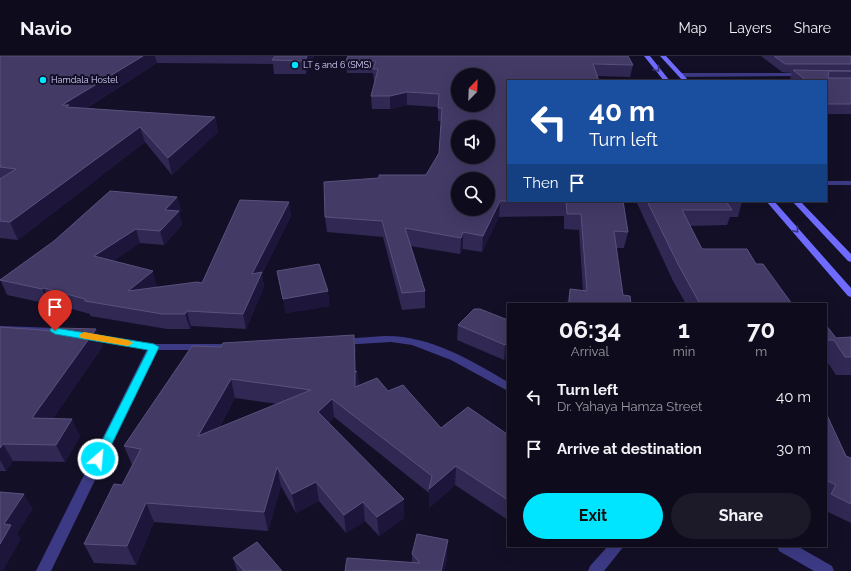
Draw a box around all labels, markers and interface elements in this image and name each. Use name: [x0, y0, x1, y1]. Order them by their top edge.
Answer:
text: Navio: [20, 17, 72, 39]
text: Map: [679, 20, 707, 36]
text: Layers: [729, 20, 772, 36]
text: Share: [794, 20, 831, 36]
marker: LT 5 and 6 (SMS): [290, 60, 300, 70]
place label: LT 5 and 6 (SMS): [303, 60, 372, 70]
one-way arrow: [652, 64, 659, 71]
north arrow: [451, 68, 495, 112]
map controls: [451, 68, 495, 216]
marker: Hamdala Hostel: [38, 75, 48, 85]
place label: Hamdala Hostel: [51, 75, 118, 85]
text: 40 m: [589, 95, 655, 128]
icon: left: [523, 96, 575, 148]
button: sound: [451, 120, 495, 164]
text: Turn left: [589, 129, 658, 150]
button: search: [451, 172, 495, 216]
icon: arrive: [566, 172, 588, 194]
text: Then: [523, 174, 558, 192]
one-way arrow: [791, 226, 798, 233]
pin: [38, 290, 72, 331]
icon: arrive: [44, 296, 66, 318]
text: 06:34: [559, 315, 621, 344]
text: 1: [678, 315, 690, 344]
text: 70: [747, 315, 775, 344]
text: Arrival: [571, 344, 609, 359]
text: min: [673, 344, 695, 359]
text: m: [755, 344, 767, 359]
text: Turn left: [557, 381, 618, 399]
icon: left: [523, 386, 545, 408]
text: 40 m: [776, 388, 811, 406]
text: Dr. Yahaya Hamza Street: [557, 399, 702, 414]
position arrow: [77, 438, 119, 480]
icon: arrive: [523, 438, 545, 460]
text: Arrive at destination: [557, 440, 702, 458]
text: 30 m: [776, 440, 811, 458]
button: Exit: [523, 493, 663, 539]
button: Share: [671, 493, 811, 539]

